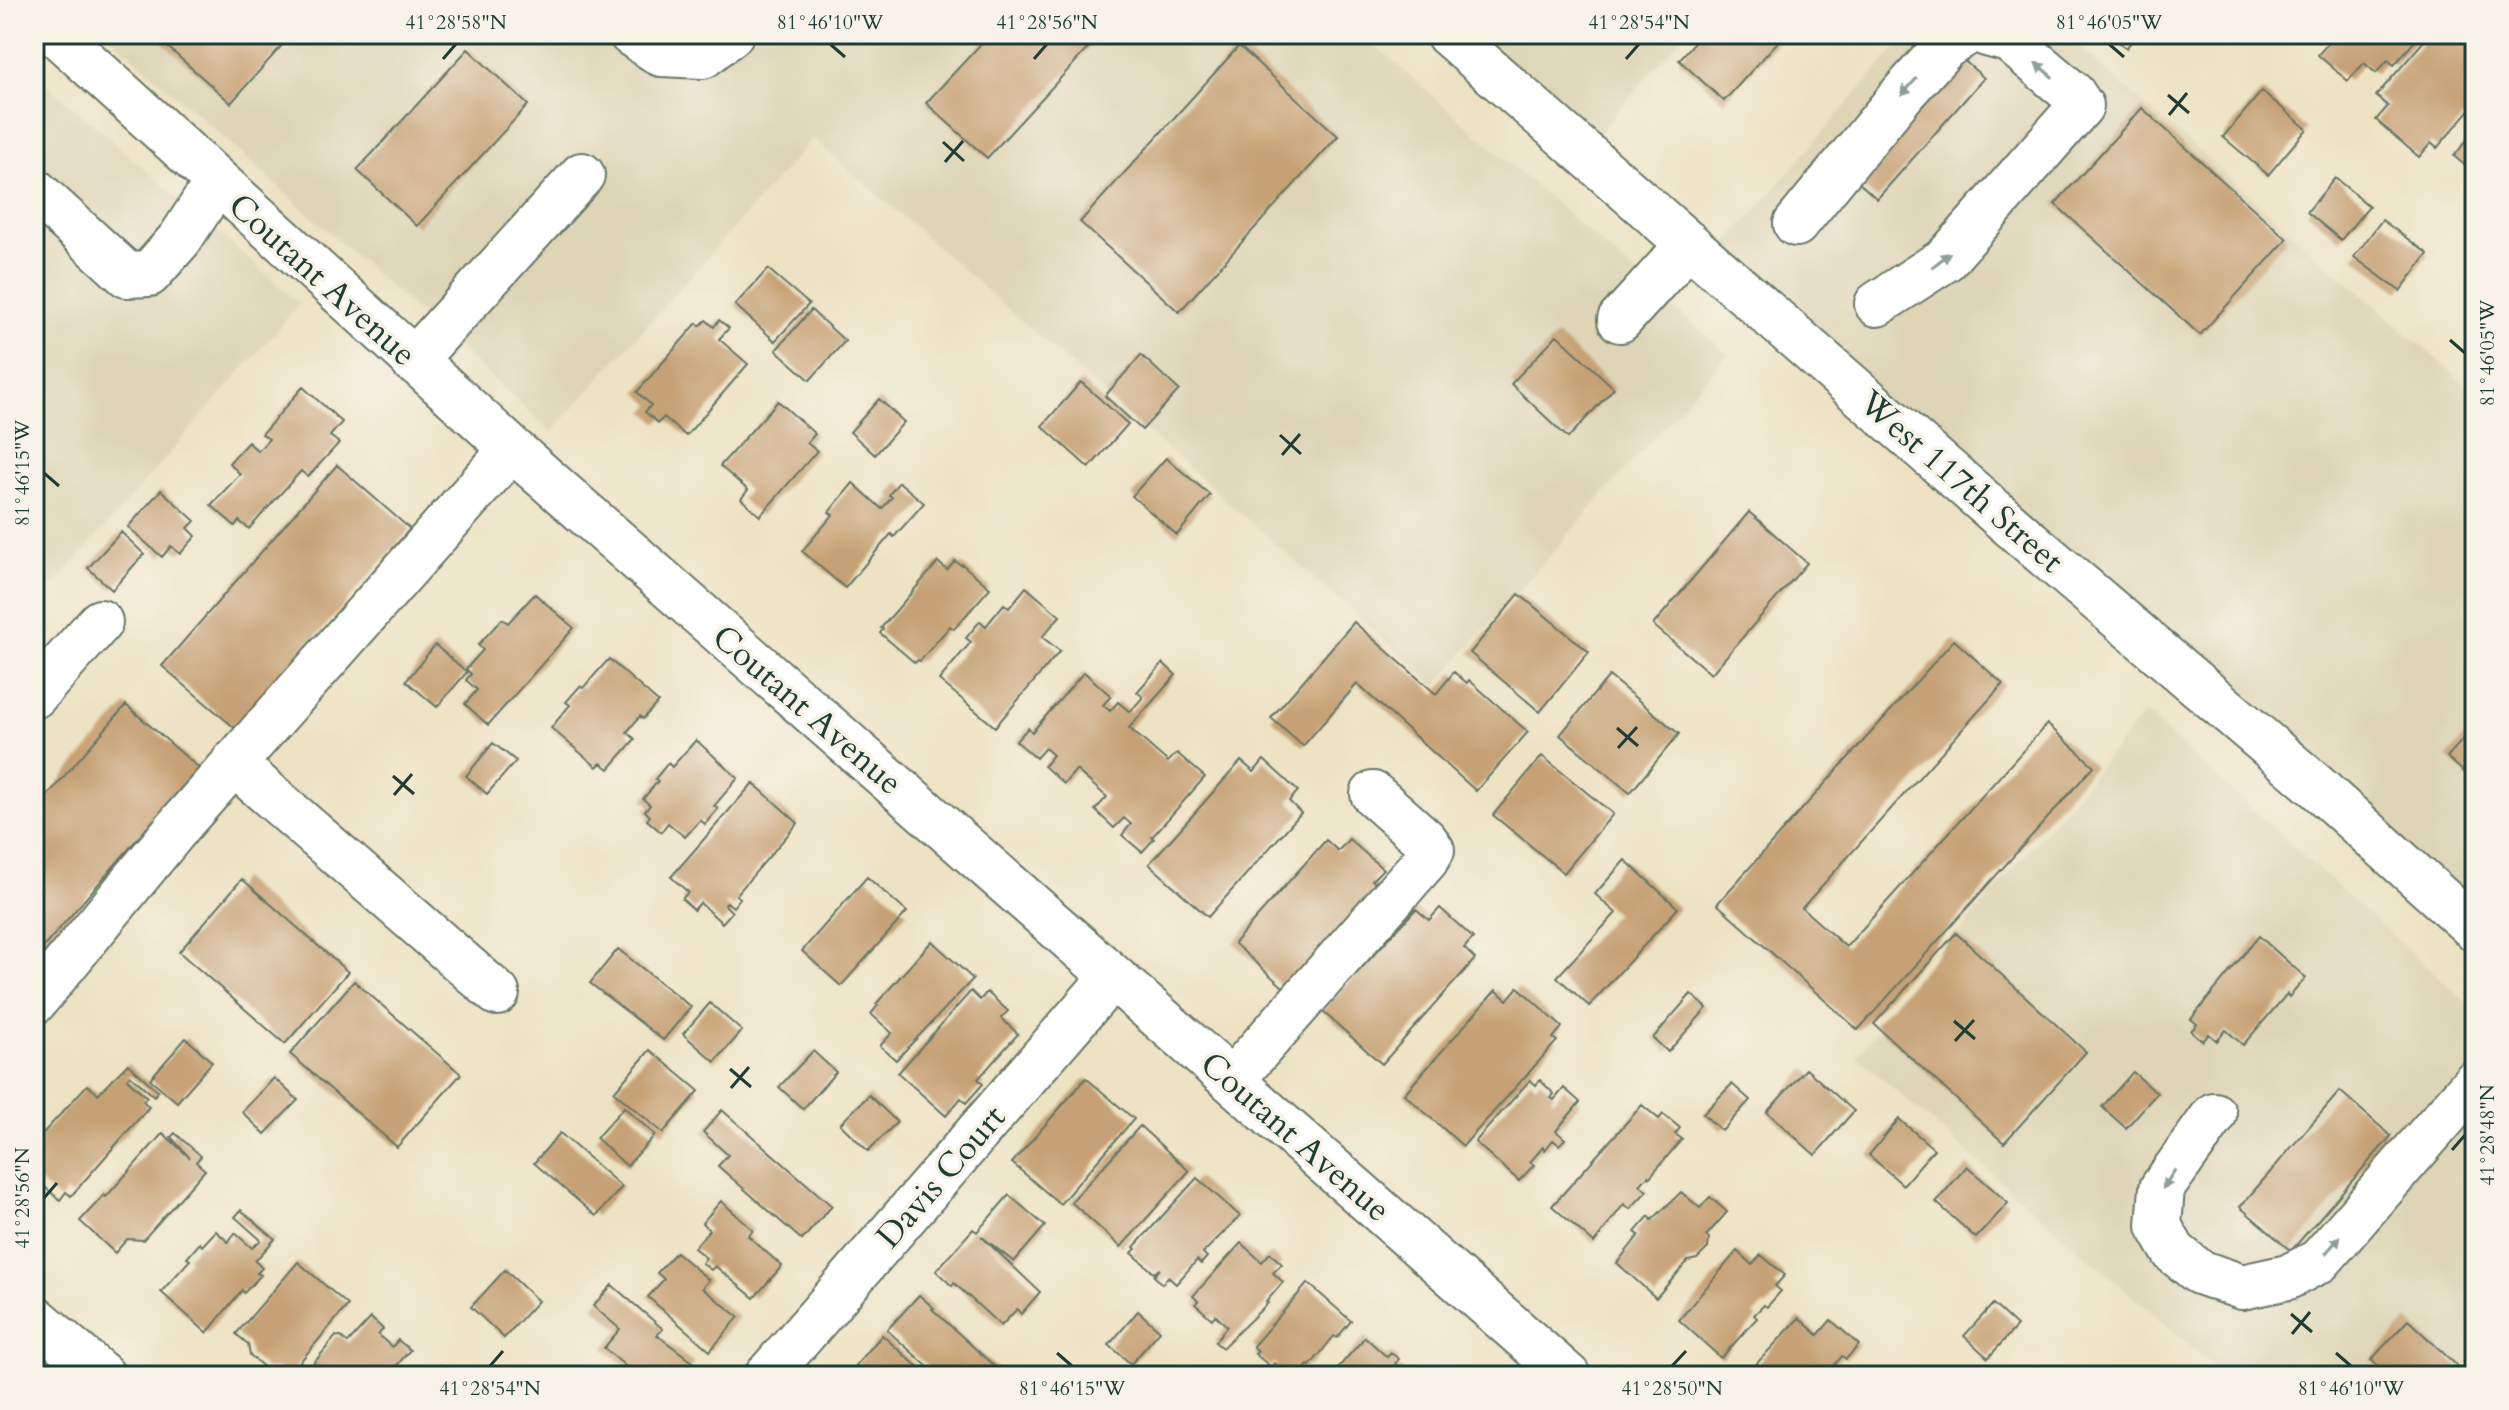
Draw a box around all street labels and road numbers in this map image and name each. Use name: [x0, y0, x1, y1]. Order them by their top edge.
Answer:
street label: Coutant Avenue: [219, 183, 426, 376]
street label: West 117th Street: [1849, 379, 2074, 584]
street label: Coutant Avenue: [702, 614, 912, 805]
street label: Coutant Avenue: [1190, 1041, 1400, 1232]
street label: Davis Court: [866, 1095, 1016, 1258]

